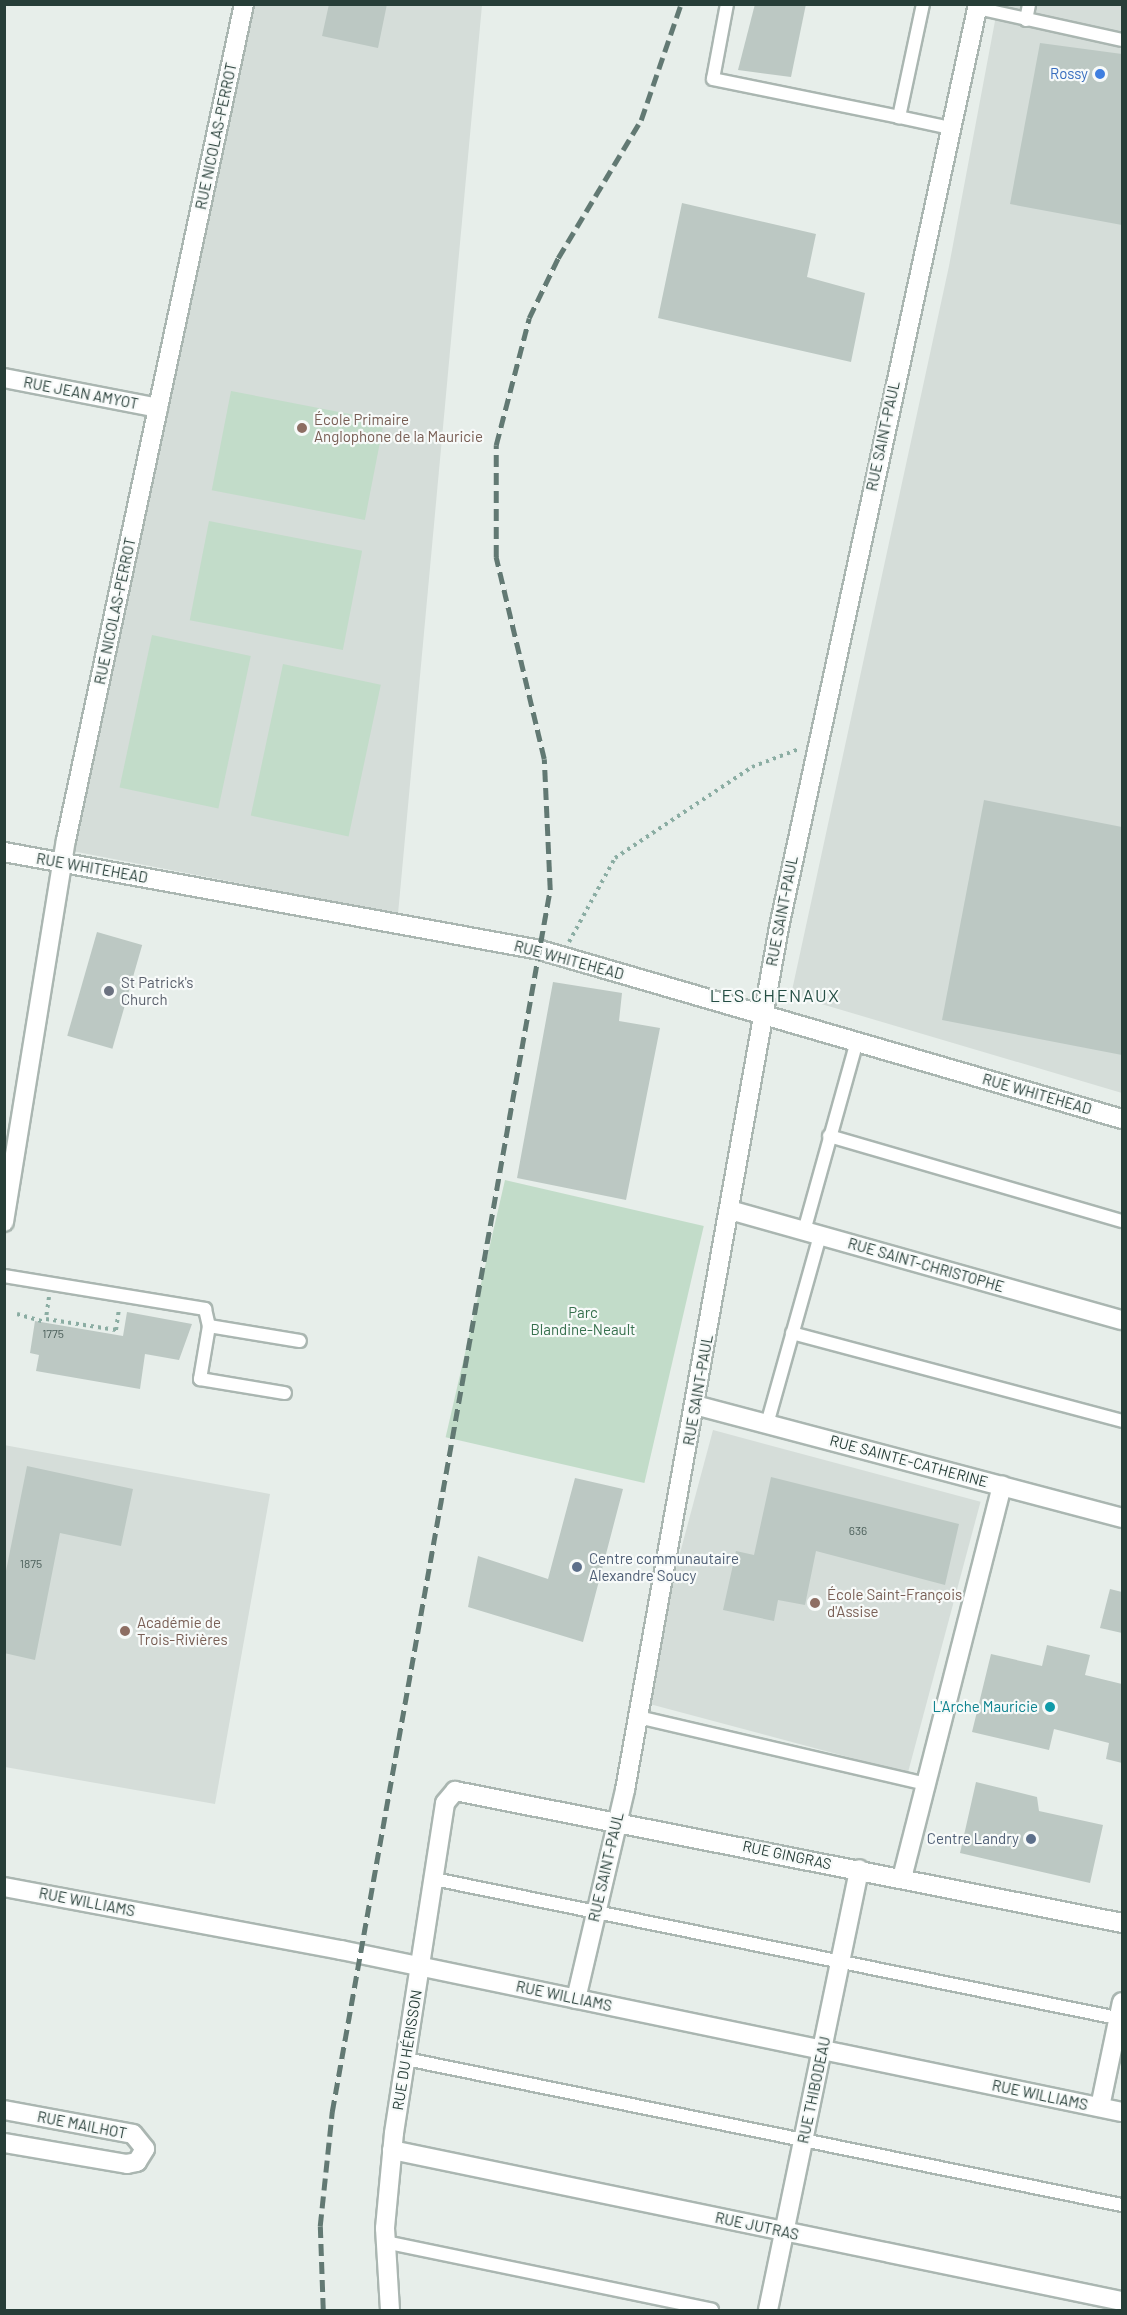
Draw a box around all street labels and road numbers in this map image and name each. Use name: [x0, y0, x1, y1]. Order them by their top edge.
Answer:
street label: RUE NICOLAS-PERROT: [192, 61, 240, 211]
street label: RUE JEAN AMYOT: [22, 373, 140, 413]
street label: RUE SAINT-PAUL: [863, 379, 903, 493]
street label: RUE NICOLAS-PERROT: [91, 536, 139, 686]
street label: RUE WHITEHEAD: [35, 849, 149, 887]
street label: RUE SAINT-PAUL: [762, 854, 802, 968]
street label: RUE WHITEHEAD: [512, 937, 626, 983]
street label: RUE WHITEHEAD: [980, 1070, 1094, 1118]
street label: RUE SAINT-CHRISTOPHE: [846, 1234, 1006, 1296]
street label: RUE SAINT-PAUL: [679, 1333, 717, 1447]
street label: RUE SAINTE-CATHERINE: [828, 1431, 990, 1491]
street label: RUE SAINT-PAUL: [585, 1810, 627, 1924]
street label: RUE GINGRAS: [741, 1837, 833, 1873]
street label: RUE WILLIAMS: [37, 1884, 137, 1920]
street label: RUE WILLIAMS: [514, 1977, 614, 2015]
street label: RUE DU HÉRISSON: [389, 1988, 425, 2112]
street label: RUE THIBODEAU: [794, 2035, 834, 2145]
street label: RUE WILLIAMS: [990, 2076, 1090, 2114]
street label: RUE MAILHOT: [36, 2108, 128, 2142]
street label: RUE JUTRAS: [714, 2208, 800, 2244]

